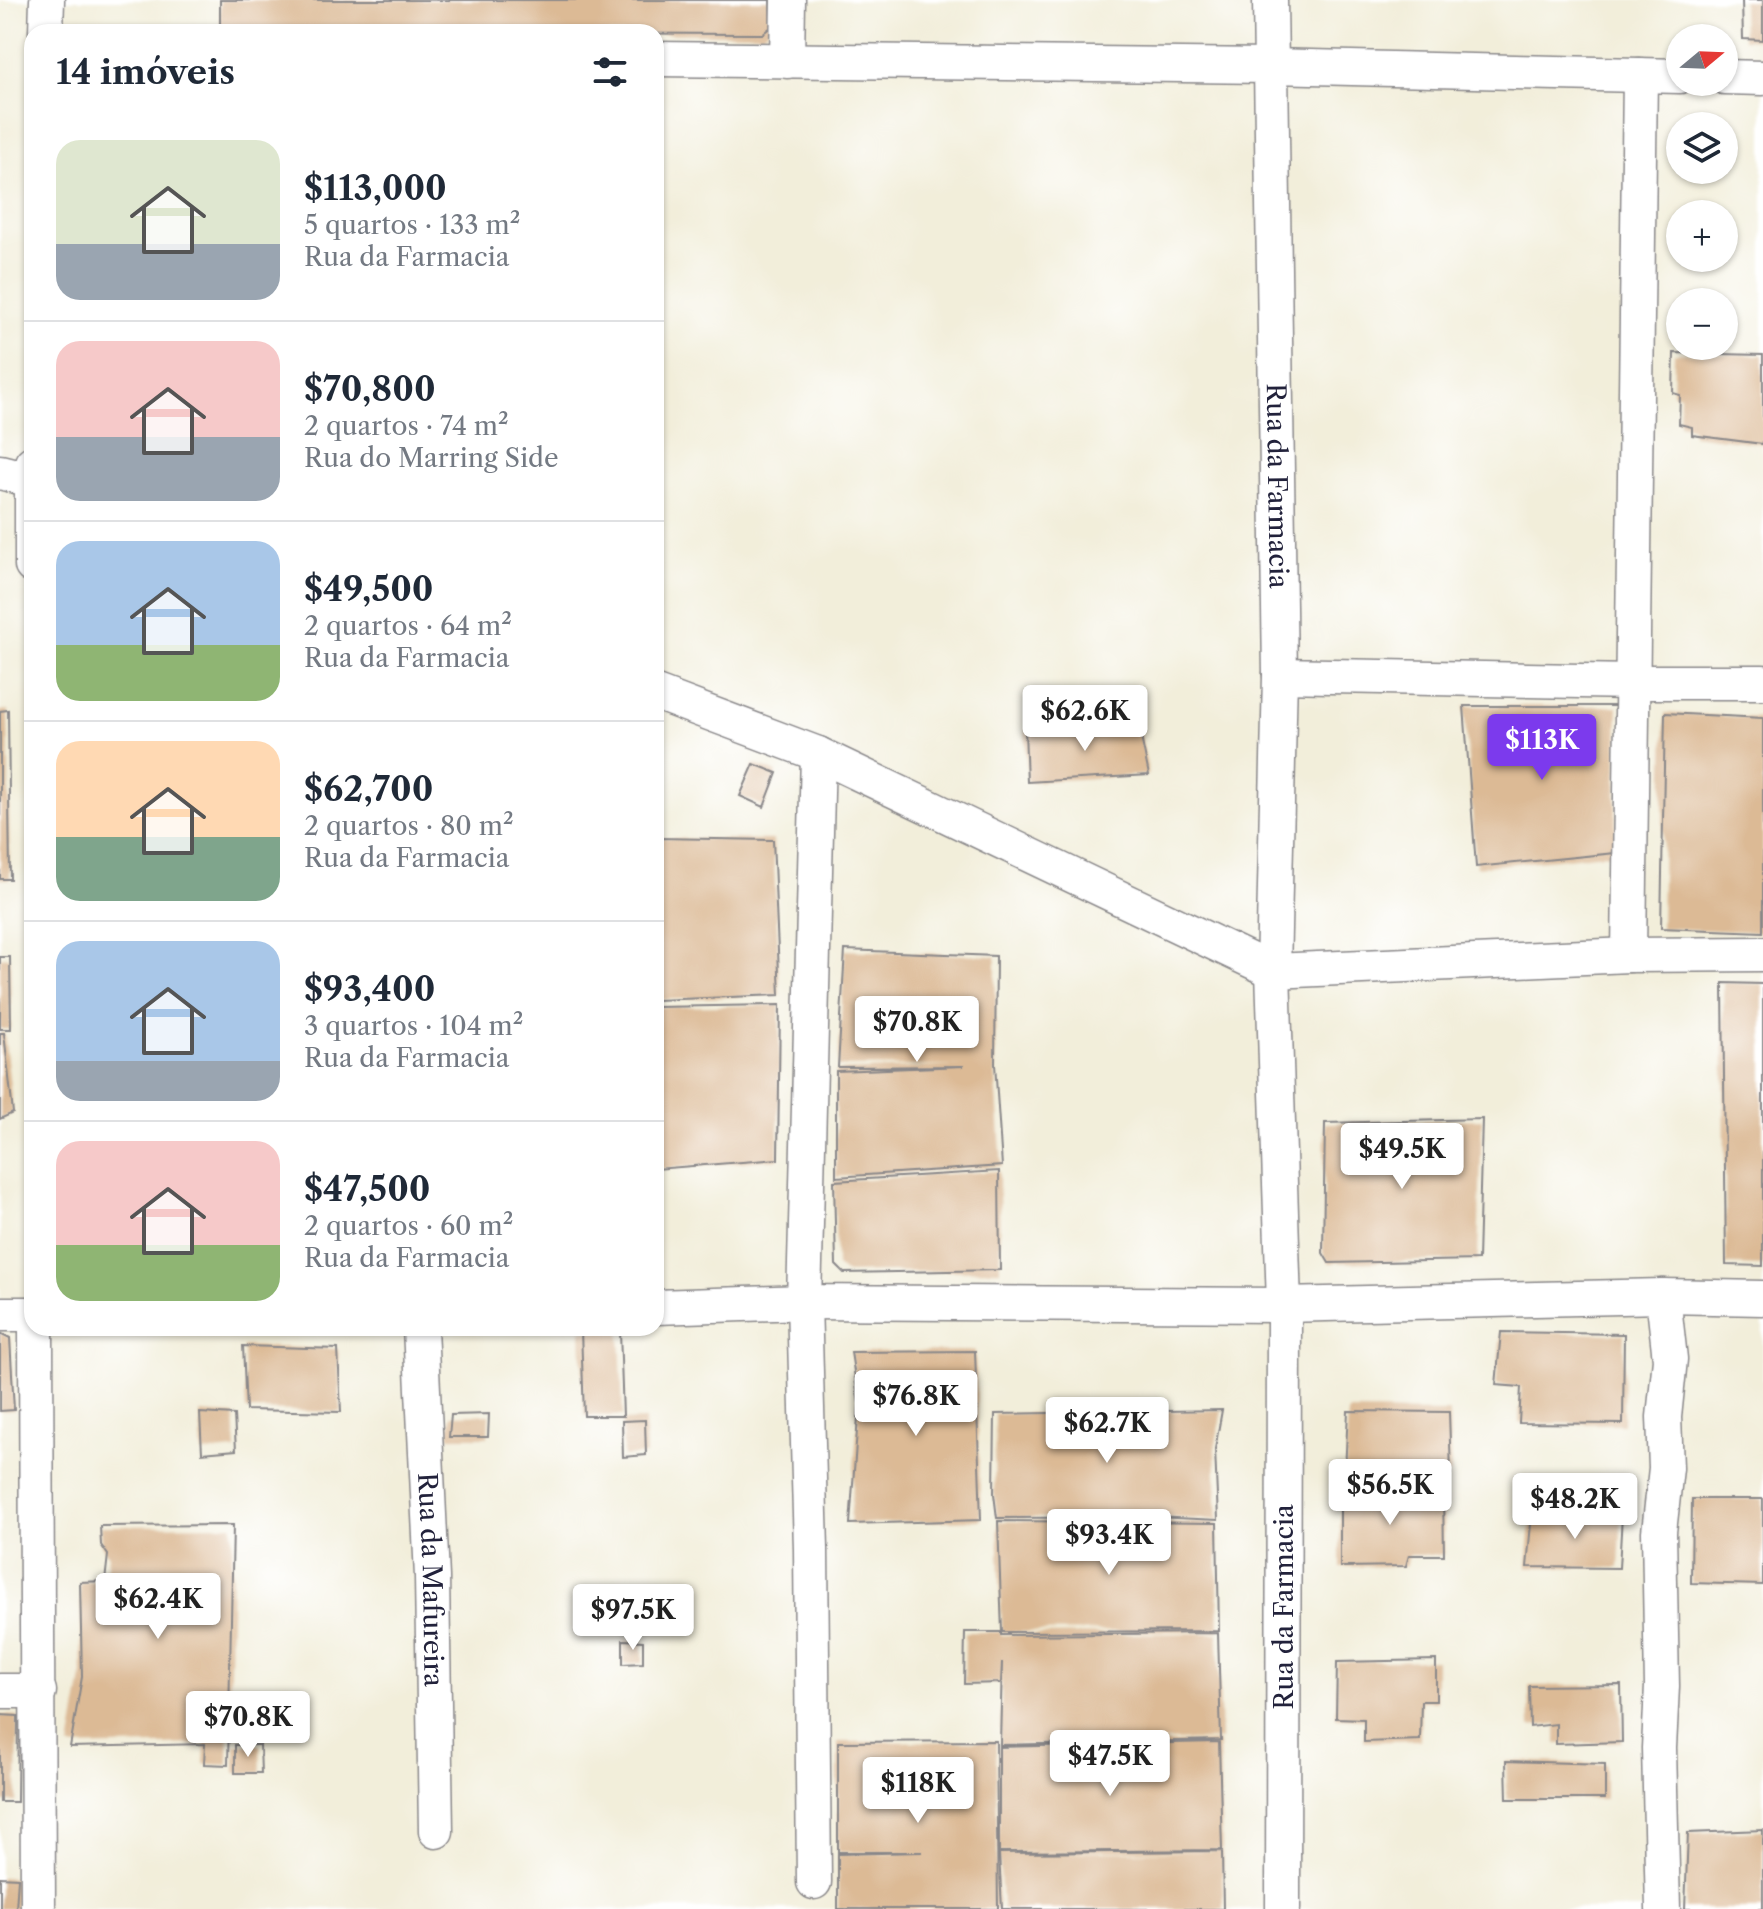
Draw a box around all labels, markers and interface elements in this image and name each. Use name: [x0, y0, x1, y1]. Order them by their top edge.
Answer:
north arrow: [1666, 24, 1738, 96]
map controls: [1666, 24, 1738, 360]
icon: filters: [588, 50, 632, 94]
text: 14 imóveis: [56, 51, 235, 93]
button: layers: [1666, 112, 1738, 184]
text: $113,000: [304, 167, 447, 209]
icon: home: [120, 172, 216, 268]
button: +: [1666, 200, 1738, 272]
text: 5 quartos · 133 m²: [304, 209, 520, 241]
text: Rua da Farmacia: [304, 241, 509, 273]
button: −: [1666, 288, 1738, 360]
text: $70,800: [304, 368, 436, 410]
icon: home: [120, 373, 216, 469]
street label: Rua da Farmacia: [1260, 383, 1295, 589]
text: 2 quartos · 74 m²: [304, 410, 509, 442]
text: Rua do Marring Side: [304, 442, 558, 474]
text: $49,500: [304, 568, 433, 610]
icon: home: [120, 573, 216, 669]
text: 2 quartos · 64 m²: [304, 610, 512, 642]
text: Rua da Farmacia: [304, 642, 509, 674]
pin: $62.6K: [1020, 685, 1150, 753]
text: $62.6K: [1041, 695, 1129, 727]
pin: $113K: [1486, 714, 1598, 782]
text: $113K: [1505, 724, 1579, 756]
text: $62,700: [304, 768, 433, 810]
icon: home: [120, 773, 216, 869]
text: 2 quartos · 80 m²: [304, 810, 514, 842]
text: Rua da Farmacia: [304, 842, 509, 874]
text: $93,400: [304, 968, 435, 1010]
icon: home: [120, 973, 216, 1069]
pin: $70.8K: [852, 996, 982, 1064]
text: $70.8K: [873, 1006, 961, 1038]
text: 3 quartos · 104 m²: [304, 1010, 523, 1042]
text: Rua da Farmacia: [304, 1042, 509, 1074]
pin: $49.5K: [1337, 1123, 1467, 1191]
text: $49.5K: [1359, 1133, 1445, 1165]
text: $47,500: [304, 1168, 430, 1210]
icon: home: [120, 1173, 216, 1269]
text: 2 quartos · 60 m²: [304, 1210, 513, 1242]
text: Rua da Farmacia: [304, 1242, 509, 1274]
pin: $76.8K: [851, 1370, 981, 1438]
text: $76.8K: [873, 1380, 959, 1412]
pin: $62.7K: [1042, 1397, 1172, 1465]
text: $62.7K: [1064, 1407, 1150, 1439]
pin: $56.5K: [1325, 1459, 1455, 1527]
text: $56.5K: [1347, 1469, 1433, 1501]
street label: Rua da Mafureira: [411, 1472, 450, 1687]
pin: $48.2K: [1510, 1473, 1640, 1541]
text: $48.2K: [1530, 1483, 1620, 1515]
street label: Rua da Farmacia: [1268, 1504, 1300, 1710]
pin: $93.4K: [1044, 1509, 1174, 1577]
text: $93.4K: [1065, 1519, 1153, 1551]
pin: $62.4K: [93, 1573, 223, 1641]
text: $62.4K: [114, 1583, 202, 1615]
pin: $97.5K: [568, 1584, 698, 1652]
text: $97.5K: [591, 1594, 675, 1626]
pin: $70.8K: [183, 1691, 313, 1759]
text: $70.8K: [204, 1701, 292, 1733]
pin: $47.5K: [1045, 1730, 1175, 1798]
text: $47.5K: [1068, 1740, 1152, 1772]
pin: $118K: [862, 1757, 974, 1825]
text: $118K: [881, 1767, 955, 1799]

